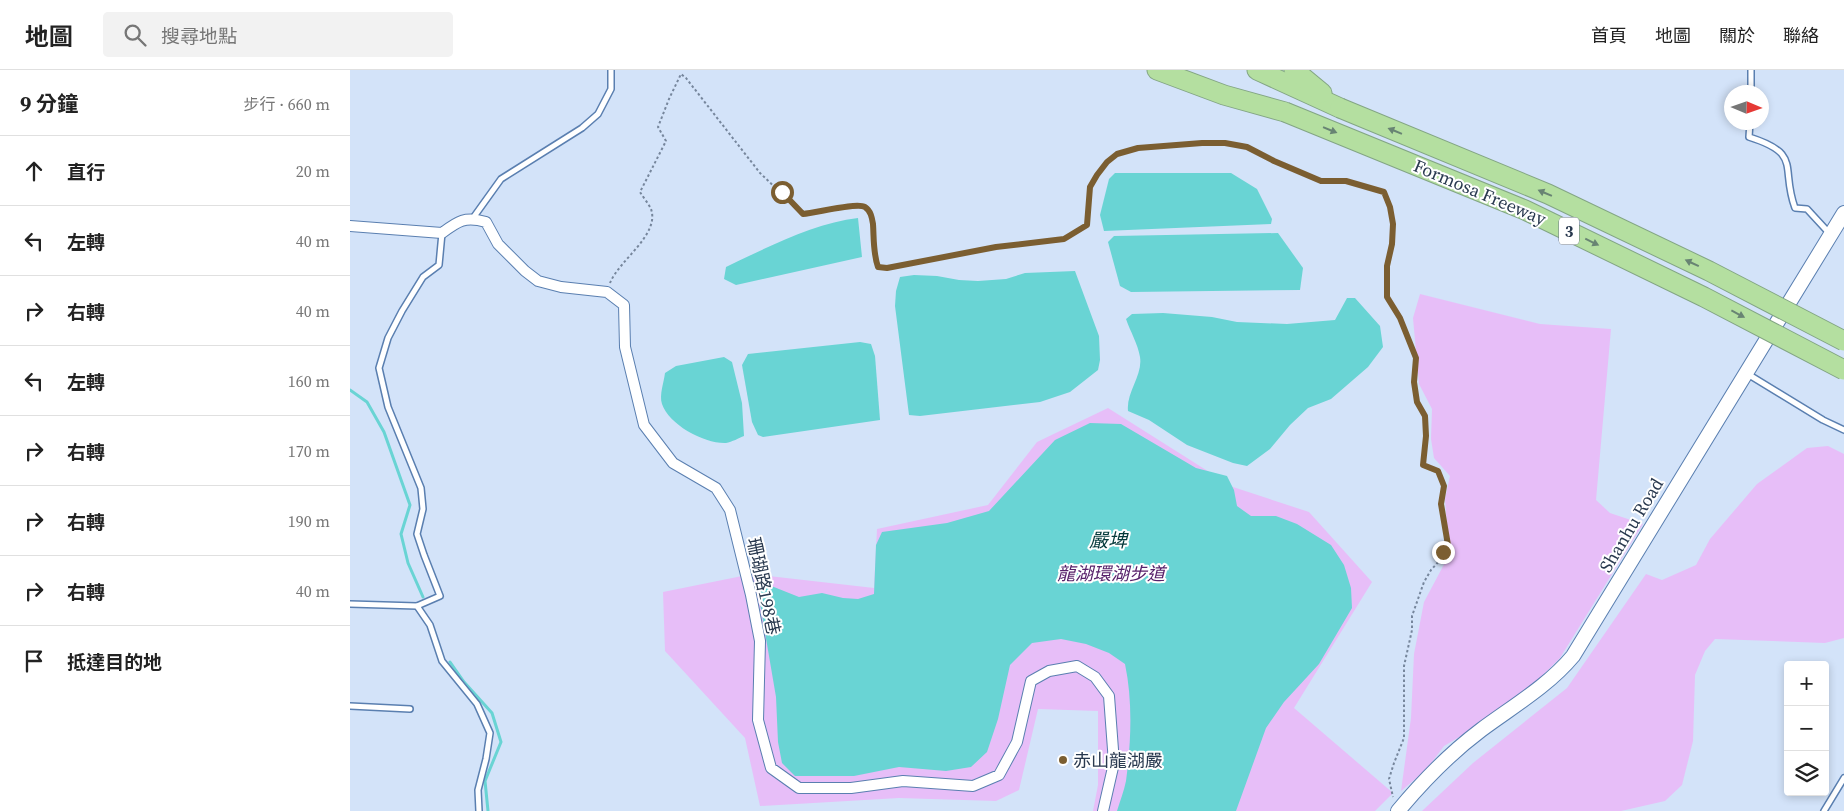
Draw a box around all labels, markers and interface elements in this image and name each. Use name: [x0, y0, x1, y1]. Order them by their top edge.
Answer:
search box: [103, 12, 453, 57]
text: 地圖: [25, 20, 73, 53]
icon: search: [121, 21, 149, 49]
text: 搜尋地點: [161, 23, 237, 49]
text: 首頁: [1591, 23, 1627, 48]
text: 地圖: [1655, 23, 1691, 48]
text: 關於: [1719, 23, 1755, 48]
text: 聯絡: [1783, 23, 1819, 48]
north arrow: [1724, 85, 1769, 130]
text: 9 分鐘: [20, 89, 78, 118]
text: 步行 · 660 m: [244, 93, 330, 115]
one-way arrow: [1323, 126, 1338, 134]
one-way arrow: [1387, 127, 1402, 135]
street label: Formosa Freeway: [1410, 153, 1551, 232]
icon: ahead: [20, 157, 48, 185]
text: 直行: [67, 159, 105, 185]
text: 20 m: [296, 160, 330, 182]
route start: [771, 181, 794, 204]
one-way arrow: [1538, 189, 1552, 197]
road number: 3: [1559, 218, 1579, 245]
icon: left: [20, 227, 48, 255]
text: 左轉: [67, 229, 105, 255]
text: 40 m: [296, 230, 330, 252]
one-way arrow: [1585, 238, 1599, 246]
one-way arrow: [1685, 259, 1699, 267]
icon: right: [20, 297, 48, 325]
text: 右轉: [67, 299, 105, 325]
text: 40 m: [296, 300, 330, 322]
one-way arrow: [1730, 310, 1745, 318]
icon: left: [20, 367, 48, 395]
text: 左轉: [67, 369, 105, 395]
text: 160 m: [288, 370, 330, 392]
icon: right: [20, 437, 48, 465]
text: 右轉: [67, 439, 105, 465]
text: 170 m: [288, 440, 330, 462]
street label: Shanhu Road: [1593, 473, 1669, 577]
icon: right: [20, 507, 48, 535]
text: 右轉: [67, 509, 105, 535]
text: 190 m: [288, 510, 330, 532]
water label: 嚴埤: [1089, 527, 1129, 553]
street label: 珊瑚路198巷: [741, 535, 787, 637]
route end: [1432, 541, 1455, 564]
park label: 龍湖環湖步道: [1057, 561, 1168, 586]
icon: right: [20, 577, 48, 605]
text: 右轉: [67, 579, 105, 605]
text: 40 m: [296, 580, 330, 602]
icon: arrive: [20, 647, 48, 675]
text: 抵達目的地: [67, 649, 162, 675]
map controls: [1784, 661, 1829, 796]
button: +: [1784, 661, 1829, 706]
button: −: [1784, 706, 1829, 751]
place label: 赤山龍湖嚴: [1073, 748, 1163, 773]
button: layers: [1784, 751, 1829, 796]
marker: 赤山龍湖嚴: [1057, 754, 1069, 766]

